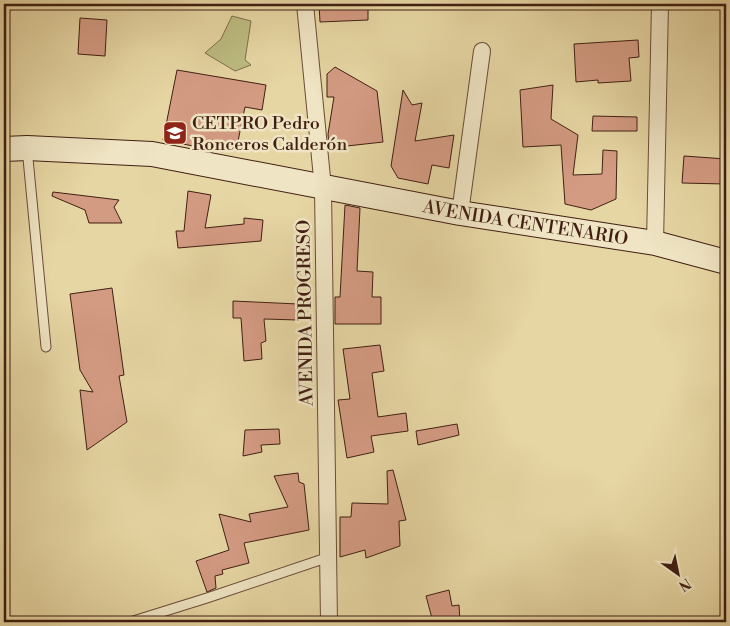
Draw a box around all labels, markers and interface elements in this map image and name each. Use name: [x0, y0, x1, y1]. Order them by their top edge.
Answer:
place label: CETPRO Pedro Ronceros Calderón: [192, 112, 347, 156]
school or university icon: CETPRO Pedro Ronceros Calderón: [162, 120, 188, 146]
street label: AVENIDA CENTENARIO: [420, 195, 630, 251]
street label: AVENIDA PROGRESO: [292, 220, 319, 407]
north arrow: [652, 548, 702, 598]
text: N: [675, 573, 694, 595]

